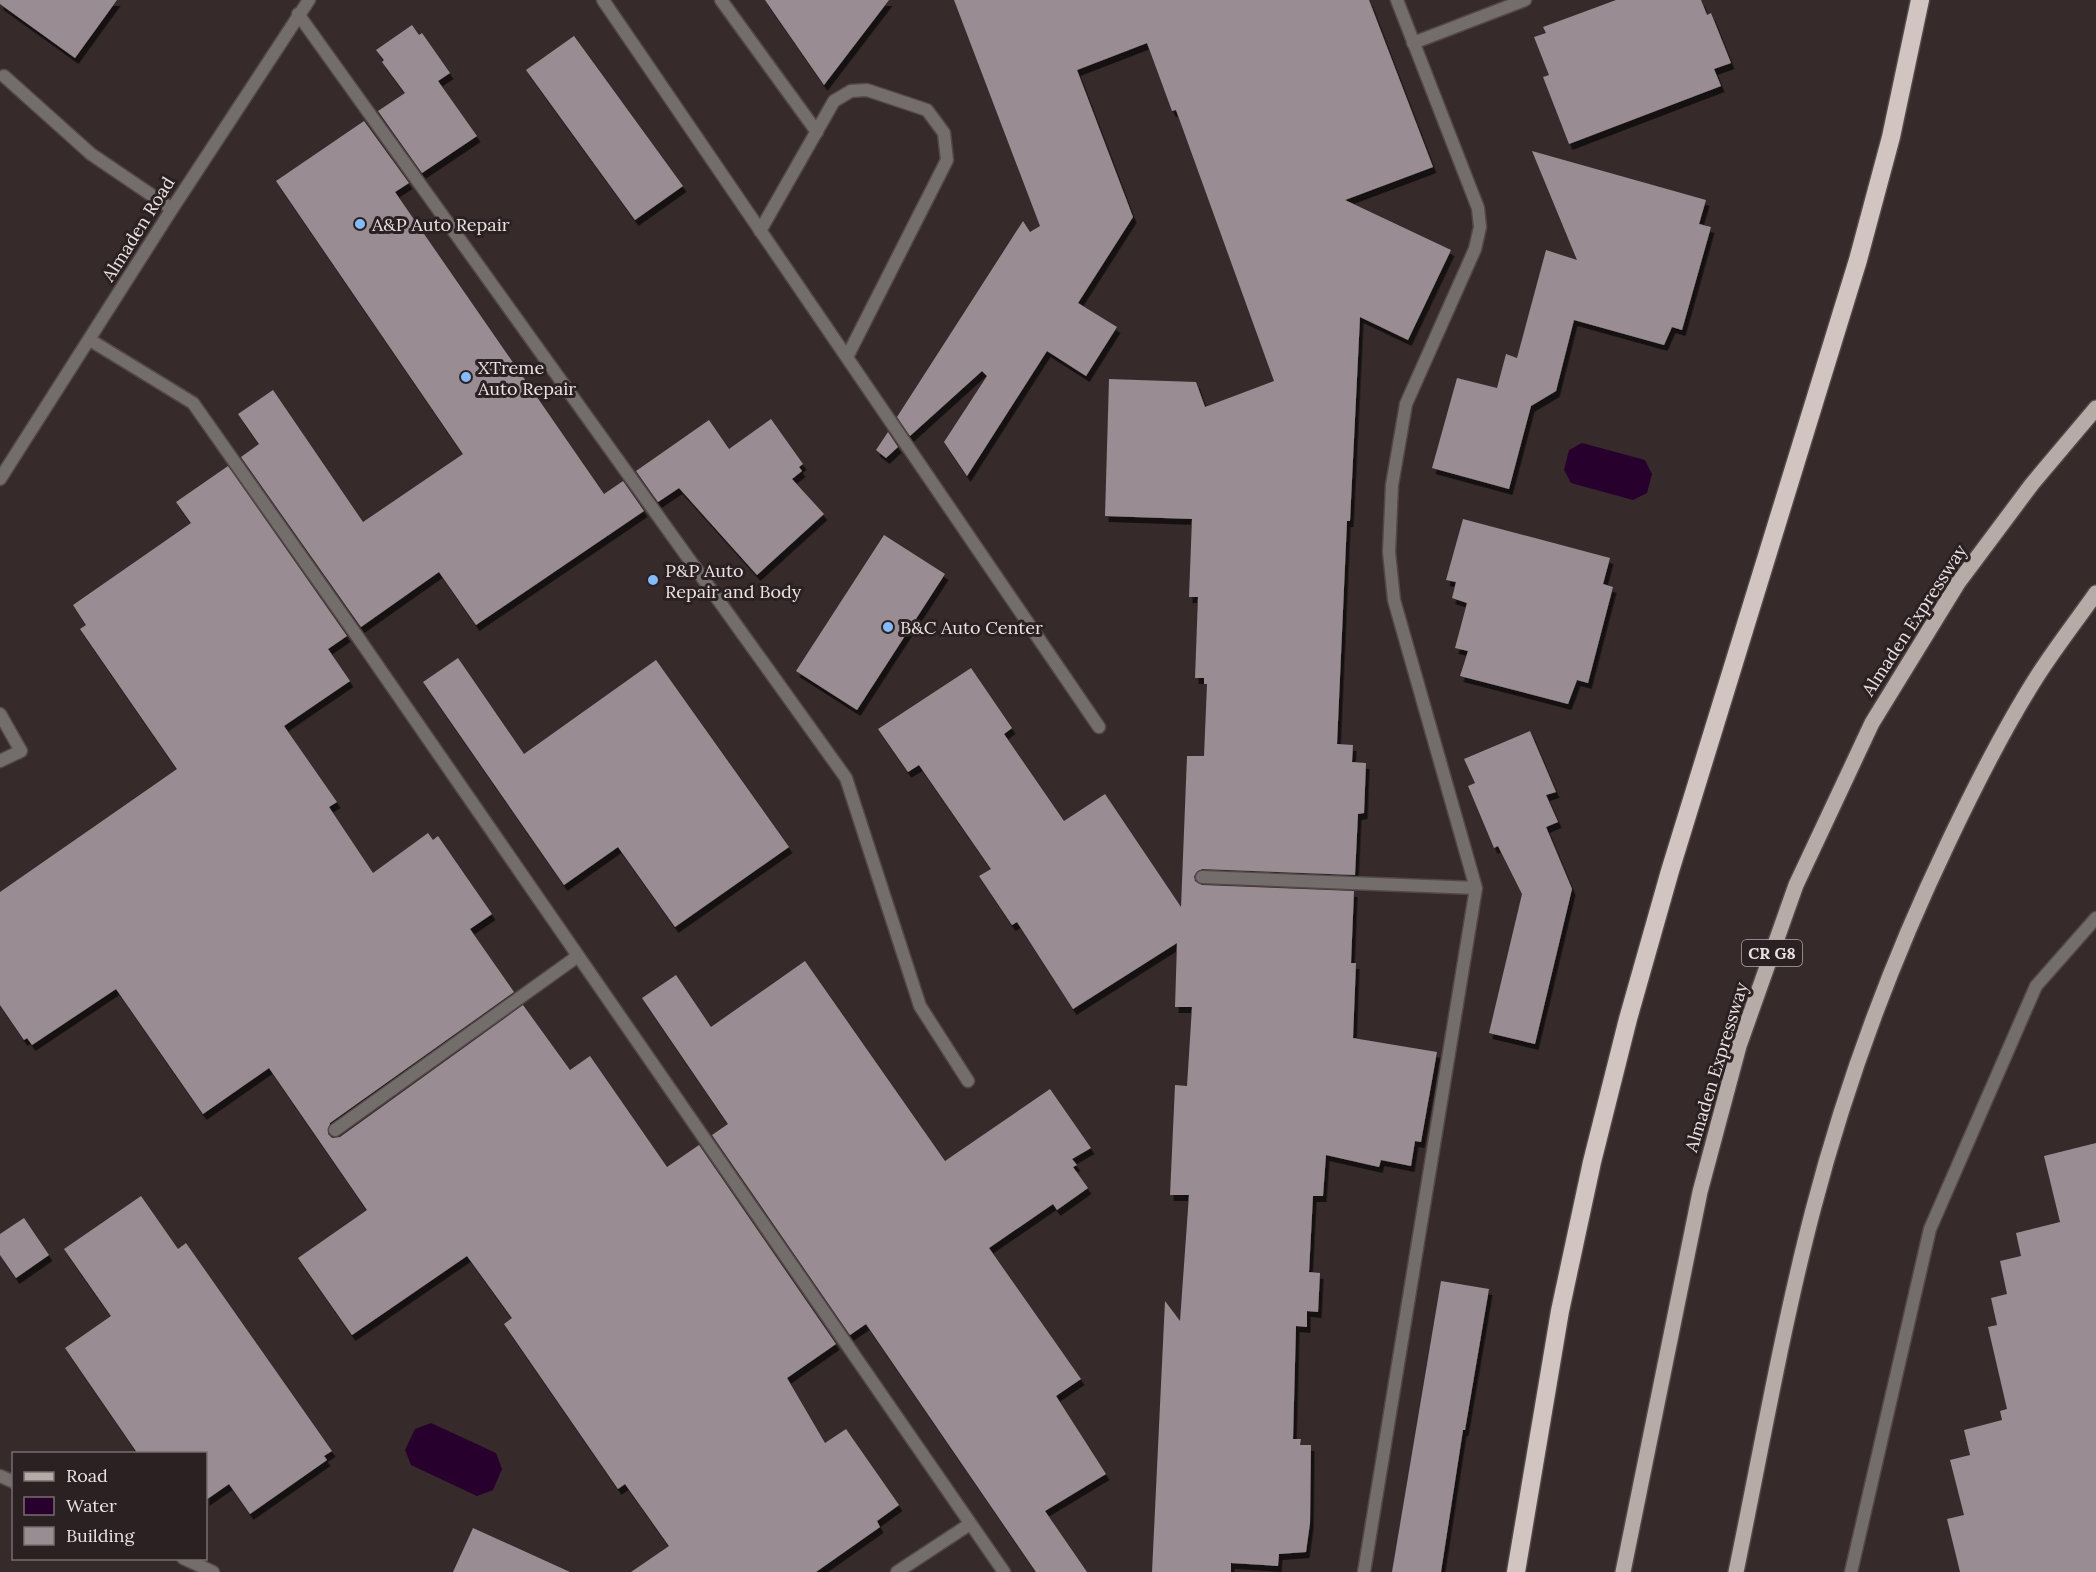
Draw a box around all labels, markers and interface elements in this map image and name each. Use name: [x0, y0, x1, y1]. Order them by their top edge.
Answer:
street label: Almaden Road: [96, 172, 180, 287]
place label: A&P Auto Repair: [371, 213, 510, 236]
marker: A&P Auto Repair: [353, 217, 367, 231]
place label: XTreme Auto Repair: [477, 356, 576, 400]
marker: XTreme Auto Repair: [459, 370, 473, 384]
street label: Almaden Expressway: [1856, 539, 1972, 701]
place label: P&P Auto Repair and Body: [665, 559, 802, 603]
marker: P&P Auto Repair and Body: [646, 573, 660, 587]
place label: B&C Auto Center: [900, 616, 1043, 639]
marker: B&C Auto Center: [881, 620, 895, 634]
road number: CR G8: [1742, 940, 1802, 966]
street label: Almaden Expressway: [1679, 979, 1753, 1156]
legend: [12, 1452, 207, 1560]
text: Road: [66, 1464, 108, 1487]
text: Water: [66, 1494, 117, 1517]
text: Building: [66, 1524, 136, 1547]

